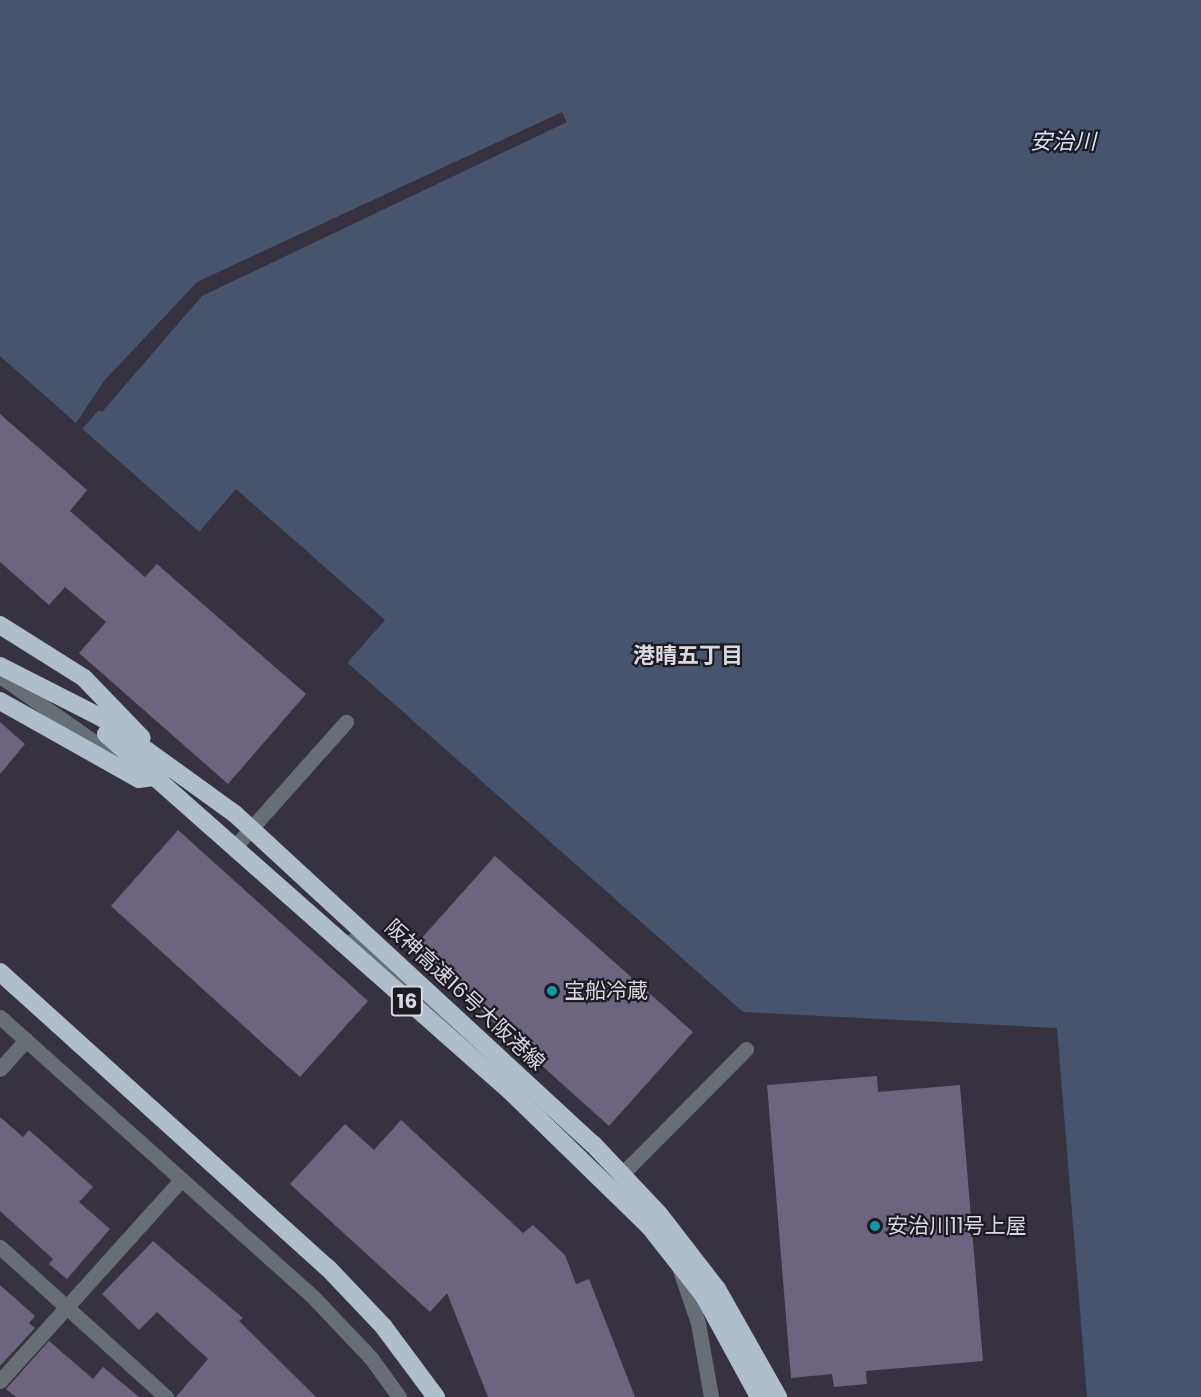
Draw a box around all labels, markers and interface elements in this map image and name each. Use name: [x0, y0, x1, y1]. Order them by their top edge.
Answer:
water label: 安治川: [1030, 129, 1096, 155]
district label: 港晴五丁目: [633, 643, 743, 669]
street label: 阪神高速16号大阪港線: [380, 914, 550, 1076]
place label: 宝船冷蔵: [564, 978, 648, 1004]
road number: 16: [390, 984, 424, 1018]
marker: 宝船冷蔵: [545, 984, 559, 998]
place label: 安治川11号上屋: [887, 1213, 1026, 1239]
marker: 安治川11号上屋: [868, 1219, 882, 1233]

